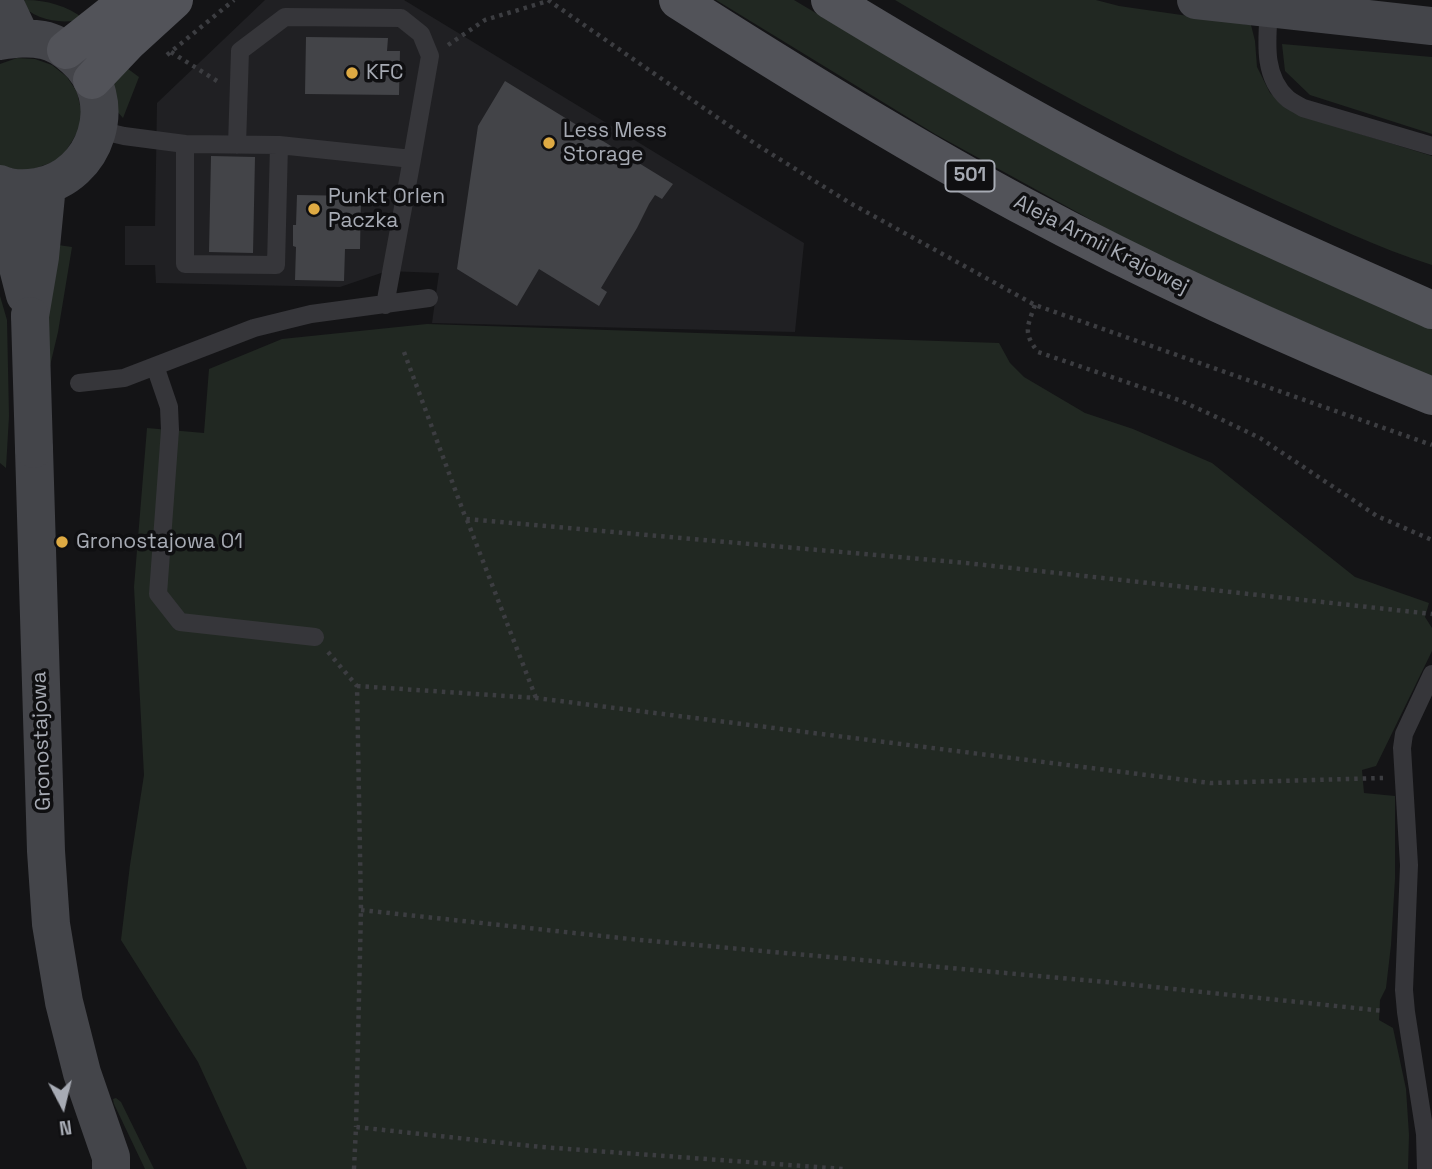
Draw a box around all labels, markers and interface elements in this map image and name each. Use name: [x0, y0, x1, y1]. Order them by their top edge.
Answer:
place label: KFC: [366, 60, 403, 86]
marker: KFC: [344, 65, 360, 81]
place label: Less Mess Storage: [563, 118, 667, 168]
marker: Less Mess Storage: [541, 135, 557, 151]
road number: 501: [946, 160, 995, 192]
place label: Punkt Orlen Paczka: [328, 184, 445, 234]
street label: Aleja Armii Krajowej: [1009, 190, 1193, 300]
marker: Punkt Orlen Paczka: [306, 201, 322, 217]
place label: Gronostajowa 01: [76, 529, 243, 555]
marker: Gronostajowa 01: [54, 534, 70, 550]
street label: Gronostajowa: [27, 671, 57, 811]
north arrow: [28, 1071, 98, 1141]
text: N: [58, 1114, 73, 1141]

